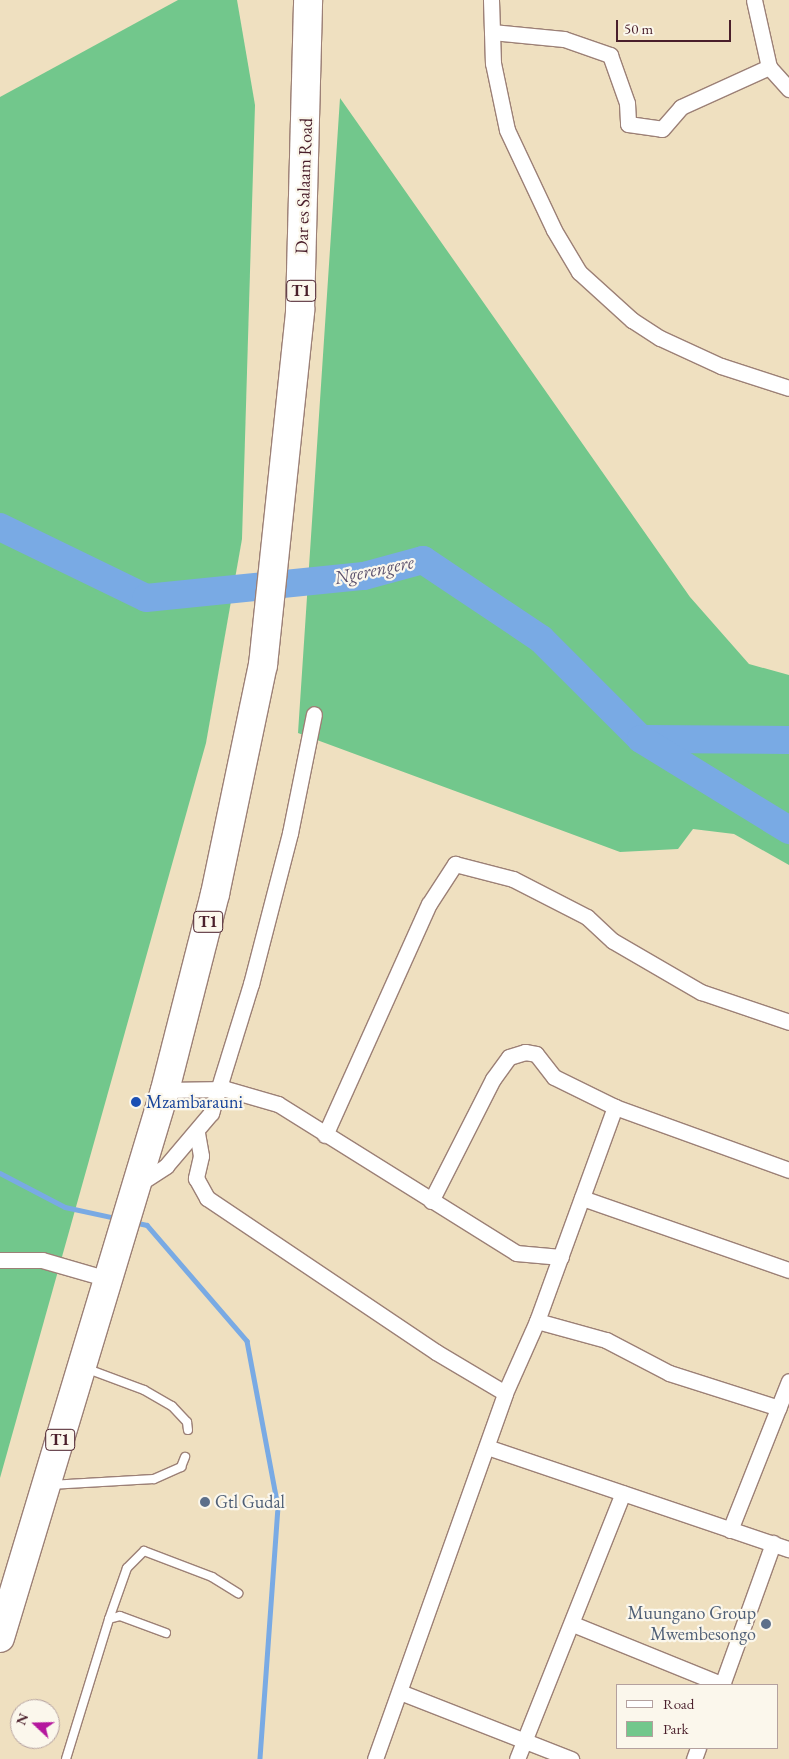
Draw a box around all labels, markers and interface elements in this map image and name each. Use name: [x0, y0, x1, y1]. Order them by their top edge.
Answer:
scale bar: [619, 10, 734, 42]
text: 50 m: [624, 19, 653, 38]
street label: Dar es Salaam Road: [291, 118, 317, 254]
road number: T1: [286, 278, 316, 304]
water label: Ngerengere: [332, 550, 416, 590]
road number: T1: [193, 909, 223, 936]
place label: Mzambarauni: [146, 1091, 243, 1113]
marker: Mzambarauni: [130, 1096, 142, 1108]
road number: T1: [45, 1426, 75, 1454]
place label: Gtl Gudal: [215, 1491, 285, 1513]
marker: Gtl Gudal: [199, 1496, 211, 1508]
place label: Muungano Group Mwembesongo: [627, 1603, 756, 1646]
marker: Muungano Group Mwembesongo: [760, 1618, 772, 1630]
legend: [616, 1684, 779, 1749]
text: Road: [663, 1694, 694, 1713]
north arrow: [10, 1699, 60, 1749]
text: N: [11, 1710, 32, 1728]
text: Park: [663, 1719, 689, 1738]

